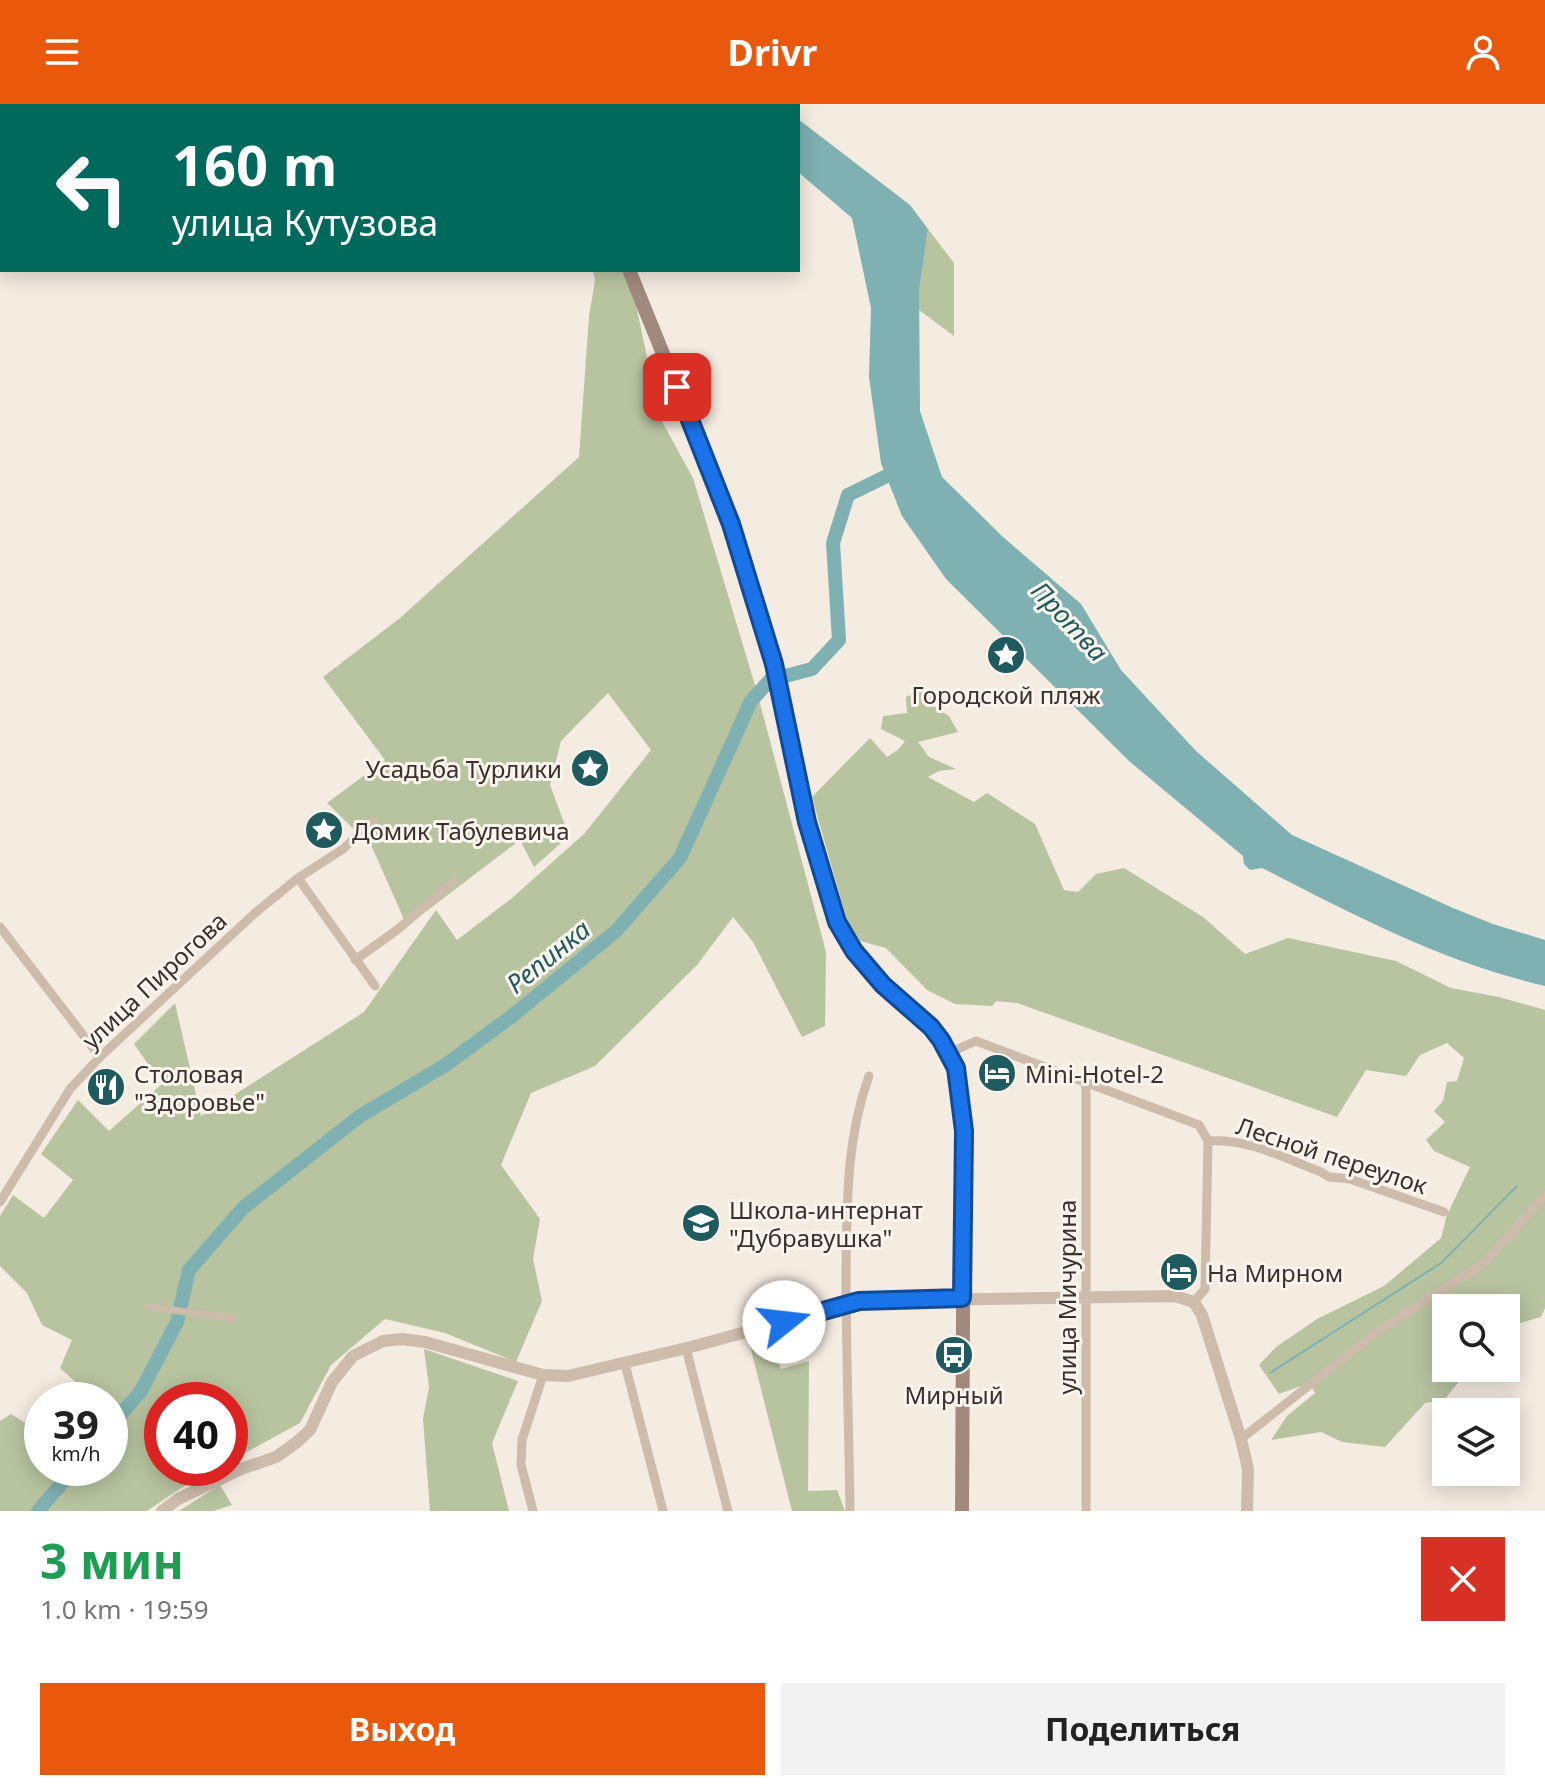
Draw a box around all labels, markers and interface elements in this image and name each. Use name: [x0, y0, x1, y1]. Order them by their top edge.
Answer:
text: Drivr: [728, 28, 817, 77]
icon: menu: [40, 30, 84, 74]
icon: person: [1461, 30, 1505, 74]
text: 160 m: [172, 126, 337, 202]
icon: left: [40, 136, 144, 240]
text: улица Кутузова: [172, 198, 438, 247]
pin: [643, 353, 711, 421]
icon: arrive: [655, 365, 699, 409]
water label: Протва: [1024, 573, 1117, 669]
place icon: Городской пляж: [985, 634, 1027, 676]
place label: Городской пляж: [912, 678, 1101, 711]
place icon: Усадьба Турлики: [569, 747, 611, 789]
place label: Усадьба Турлики: [366, 752, 562, 785]
place icon: Домик Табулевича: [303, 809, 345, 851]
place label: Домик Табулевича: [352, 814, 570, 847]
street label: улица Пирогова: [74, 904, 234, 1056]
water label: Репинка: [498, 911, 598, 1001]
hotel icon: Mini-Hotel-2: [976, 1052, 1018, 1094]
place label: Столовая "Здоровье": [134, 1057, 265, 1118]
place label: Mini-Hotel-2: [1025, 1057, 1164, 1090]
restaurant icon: Столовая "Здоровье": [85, 1066, 127, 1108]
street label: Лесной переулок: [1232, 1109, 1432, 1202]
place label: Школа-интернат "Дубравушка": [729, 1193, 923, 1254]
street label: улица Мичурина: [1050, 1200, 1083, 1394]
school or university icon: Школа-интернат "Дубравушка": [680, 1202, 722, 1244]
hotel icon: На Мирном: [1158, 1251, 1200, 1293]
place label: На Мирном: [1207, 1256, 1343, 1289]
position arrow: [742, 1280, 826, 1364]
map controls: [1432, 1294, 1520, 1486]
button: search: [1432, 1294, 1520, 1382]
bus stop icon: Мирный: [933, 1334, 975, 1376]
place label: Мирный: [904, 1378, 1004, 1411]
speed limit sign: 40: [144, 1382, 248, 1486]
text: 39: [53, 1396, 99, 1451]
button: layers: [1432, 1398, 1520, 1486]
text: km/h: [51, 1440, 101, 1467]
text: 3 мин: [40, 1528, 184, 1593]
button: close: [1421, 1537, 1505, 1621]
text: 1.0 km · 19:59: [40, 1591, 209, 1627]
button: Выход: [40, 1683, 765, 1775]
button: Поделиться: [781, 1683, 1505, 1775]

